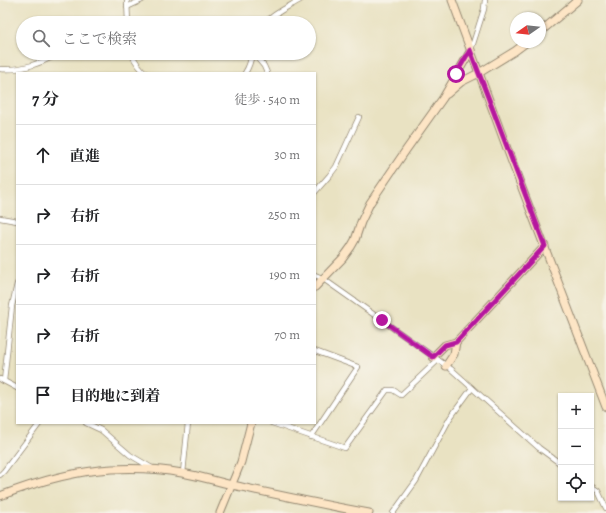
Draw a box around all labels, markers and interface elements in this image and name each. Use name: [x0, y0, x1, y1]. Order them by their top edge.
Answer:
north arrow: [510, 12, 546, 48]
search box: [16, 16, 316, 60]
icon: search: [30, 27, 52, 49]
text: ここで検索: [62, 29, 137, 49]
route start: [447, 65, 465, 83]
text: 7 分: [32, 88, 59, 111]
text: 徒歩 · 540 m: [234, 91, 300, 108]
icon: ahead: [32, 144, 54, 166]
text: 直進: [70, 146, 100, 166]
text: 30 m: [274, 146, 300, 163]
icon: right: [32, 204, 54, 226]
text: 右折: [70, 206, 100, 226]
text: 250 m: [268, 206, 300, 223]
icon: right: [32, 264, 54, 286]
text: 右折: [70, 266, 100, 286]
text: 190 m: [269, 266, 300, 283]
route end: [373, 311, 391, 329]
icon: right: [32, 324, 54, 346]
text: 右折: [70, 326, 100, 346]
text: 70 m: [274, 326, 300, 343]
icon: arrive: [32, 384, 54, 406]
text: 目的地に到着: [70, 386, 160, 406]
map controls: [558, 393, 594, 501]
button: +: [558, 393, 594, 429]
button: −: [558, 429, 594, 465]
button: locate: [558, 465, 594, 501]

